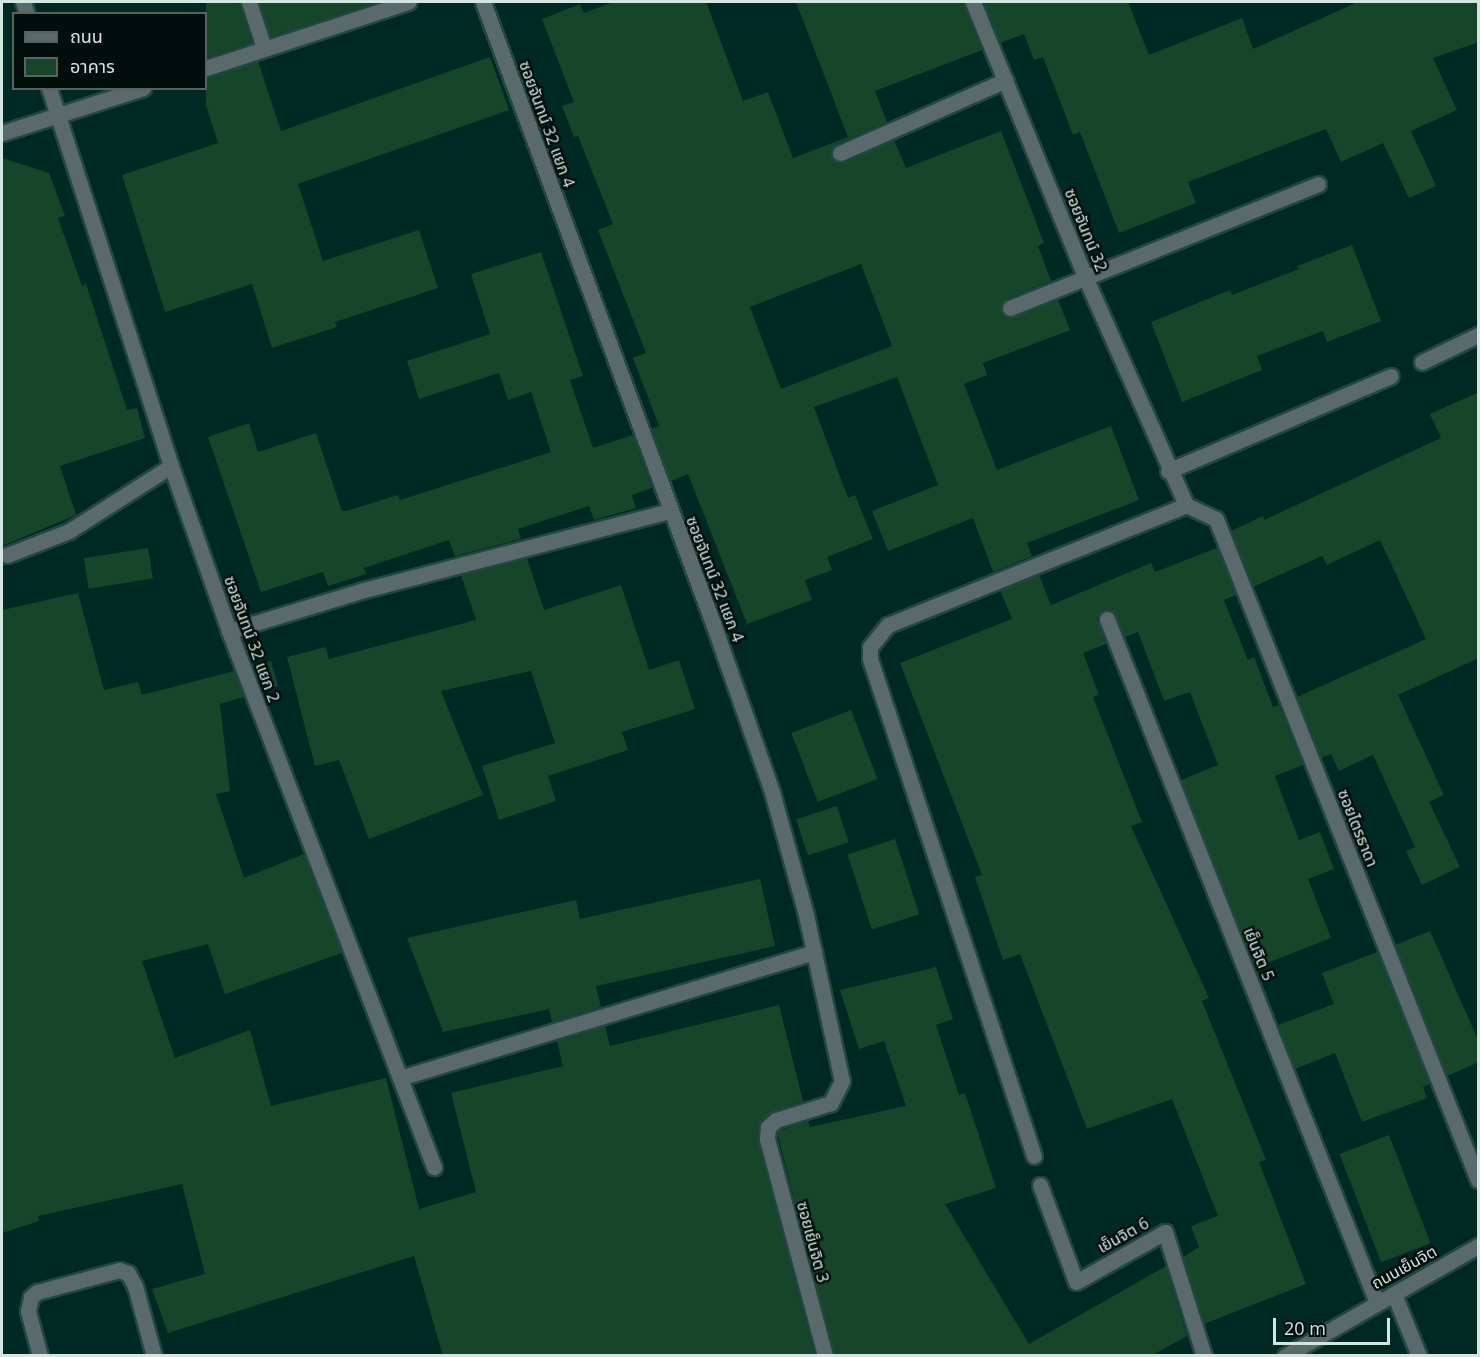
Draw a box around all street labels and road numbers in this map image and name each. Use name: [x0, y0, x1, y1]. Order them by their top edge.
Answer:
street label: ซอยจันทน์ 32 แยก 4: [515, 58, 579, 190]
street label: ซอยจันทน์ 32: [1061, 186, 1111, 274]
street label: ซอยจันทน์ 32 แยก 4: [682, 513, 748, 645]
street label: ซอยจันทน์ 32 แยก 2: [220, 573, 284, 705]
street label: ซอยไตรธาดา: [1334, 786, 1382, 870]
street label: เย็นจิต 5: [1240, 925, 1278, 983]
street label: ซอยเย็นจิต 3: [793, 1199, 833, 1285]
street label: เย็นจิต 6: [1094, 1213, 1152, 1257]
street label: ถนนเย็นจิต: [1368, 1241, 1440, 1293]

